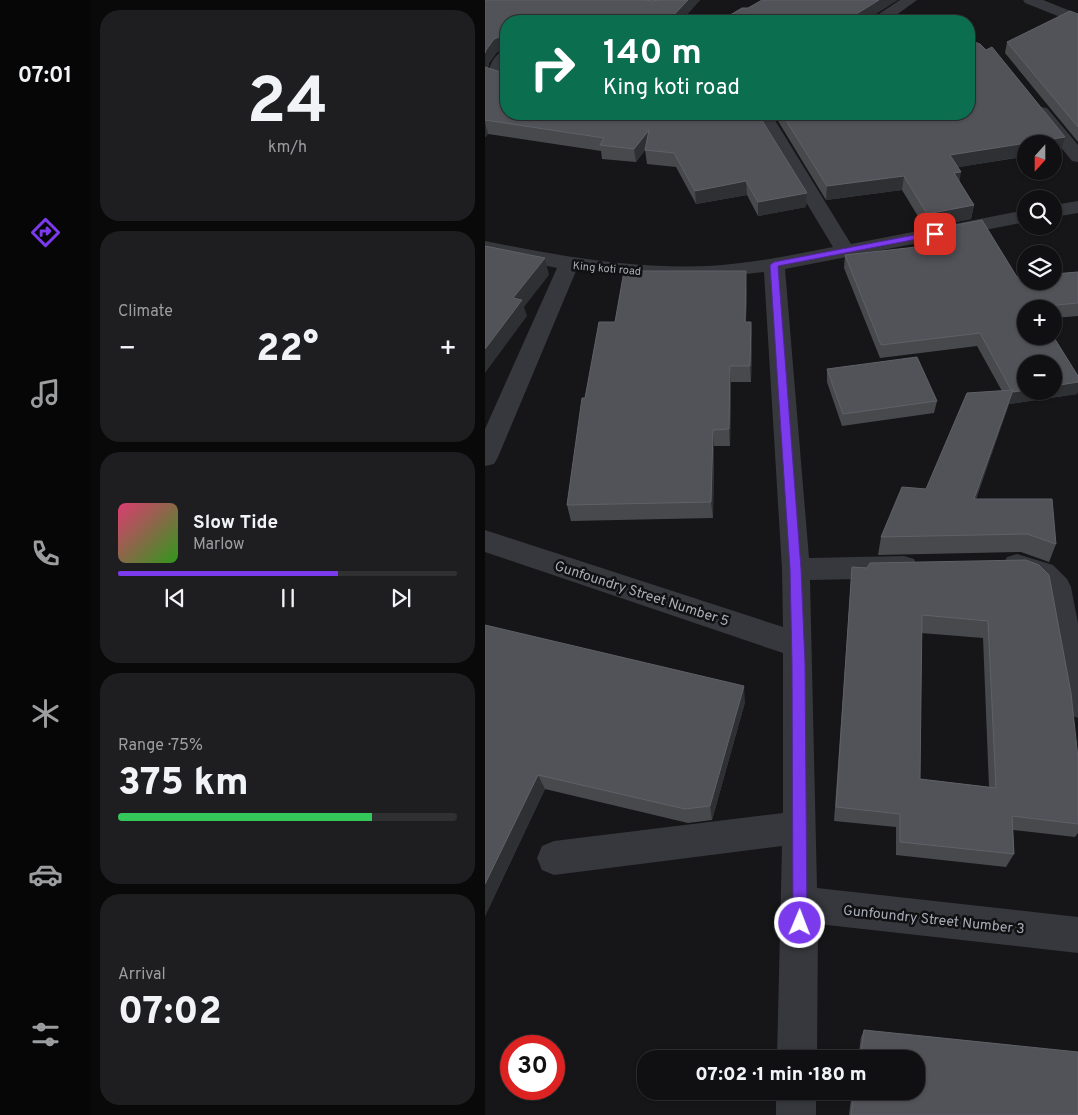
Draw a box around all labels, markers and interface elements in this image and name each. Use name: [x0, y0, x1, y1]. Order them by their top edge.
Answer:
text: 140 m: [603, 32, 702, 76]
icon: right: [520, 35, 585, 100]
text: 07:01: [18, 63, 72, 90]
text: 24: [247, 64, 328, 146]
text: King koti road: [603, 75, 740, 102]
north arrow: [1017, 135, 1063, 180]
map controls: [1017, 135, 1062, 400]
text: km/h: [268, 138, 307, 158]
button: search: [1017, 190, 1062, 235]
pin: [914, 213, 956, 255]
icon: directions: [28, 215, 63, 250]
icon: arrive: [921, 220, 949, 248]
button: layers: [1017, 245, 1062, 290]
street label: King koti road: [572, 259, 642, 279]
button: +: [1017, 300, 1062, 345]
text: Climate: [118, 302, 173, 322]
text: 22°: [256, 326, 319, 375]
text: −: [118, 332, 136, 368]
text: +: [439, 332, 457, 368]
button: −: [1017, 355, 1062, 400]
icon: music: [28, 376, 63, 411]
text: Slow Tide: [193, 511, 278, 535]
text: Marlow: [193, 535, 245, 555]
icon: phone: [28, 536, 63, 571]
street label: Gunfoundry Street Number 5: [552, 558, 731, 631]
icon: previous: [161, 584, 189, 612]
icon: pause: [274, 584, 302, 612]
icon: next: [387, 584, 415, 612]
icon: climate: [28, 696, 63, 731]
text: Range · 75%: [118, 736, 203, 756]
text: 375 km: [118, 760, 249, 809]
icon: car: [28, 857, 63, 892]
position arrow: [773, 896, 825, 948]
street label: Gunfoundry Street Number 3: [842, 903, 1025, 938]
text: Arrival: [118, 965, 166, 985]
text: 07:02: [118, 989, 222, 1038]
icon: filters: [28, 1017, 63, 1052]
speed limit sign: 30: [500, 1035, 565, 1100]
text: 07:02 · 1 min · 180 m: [695, 1063, 867, 1087]

